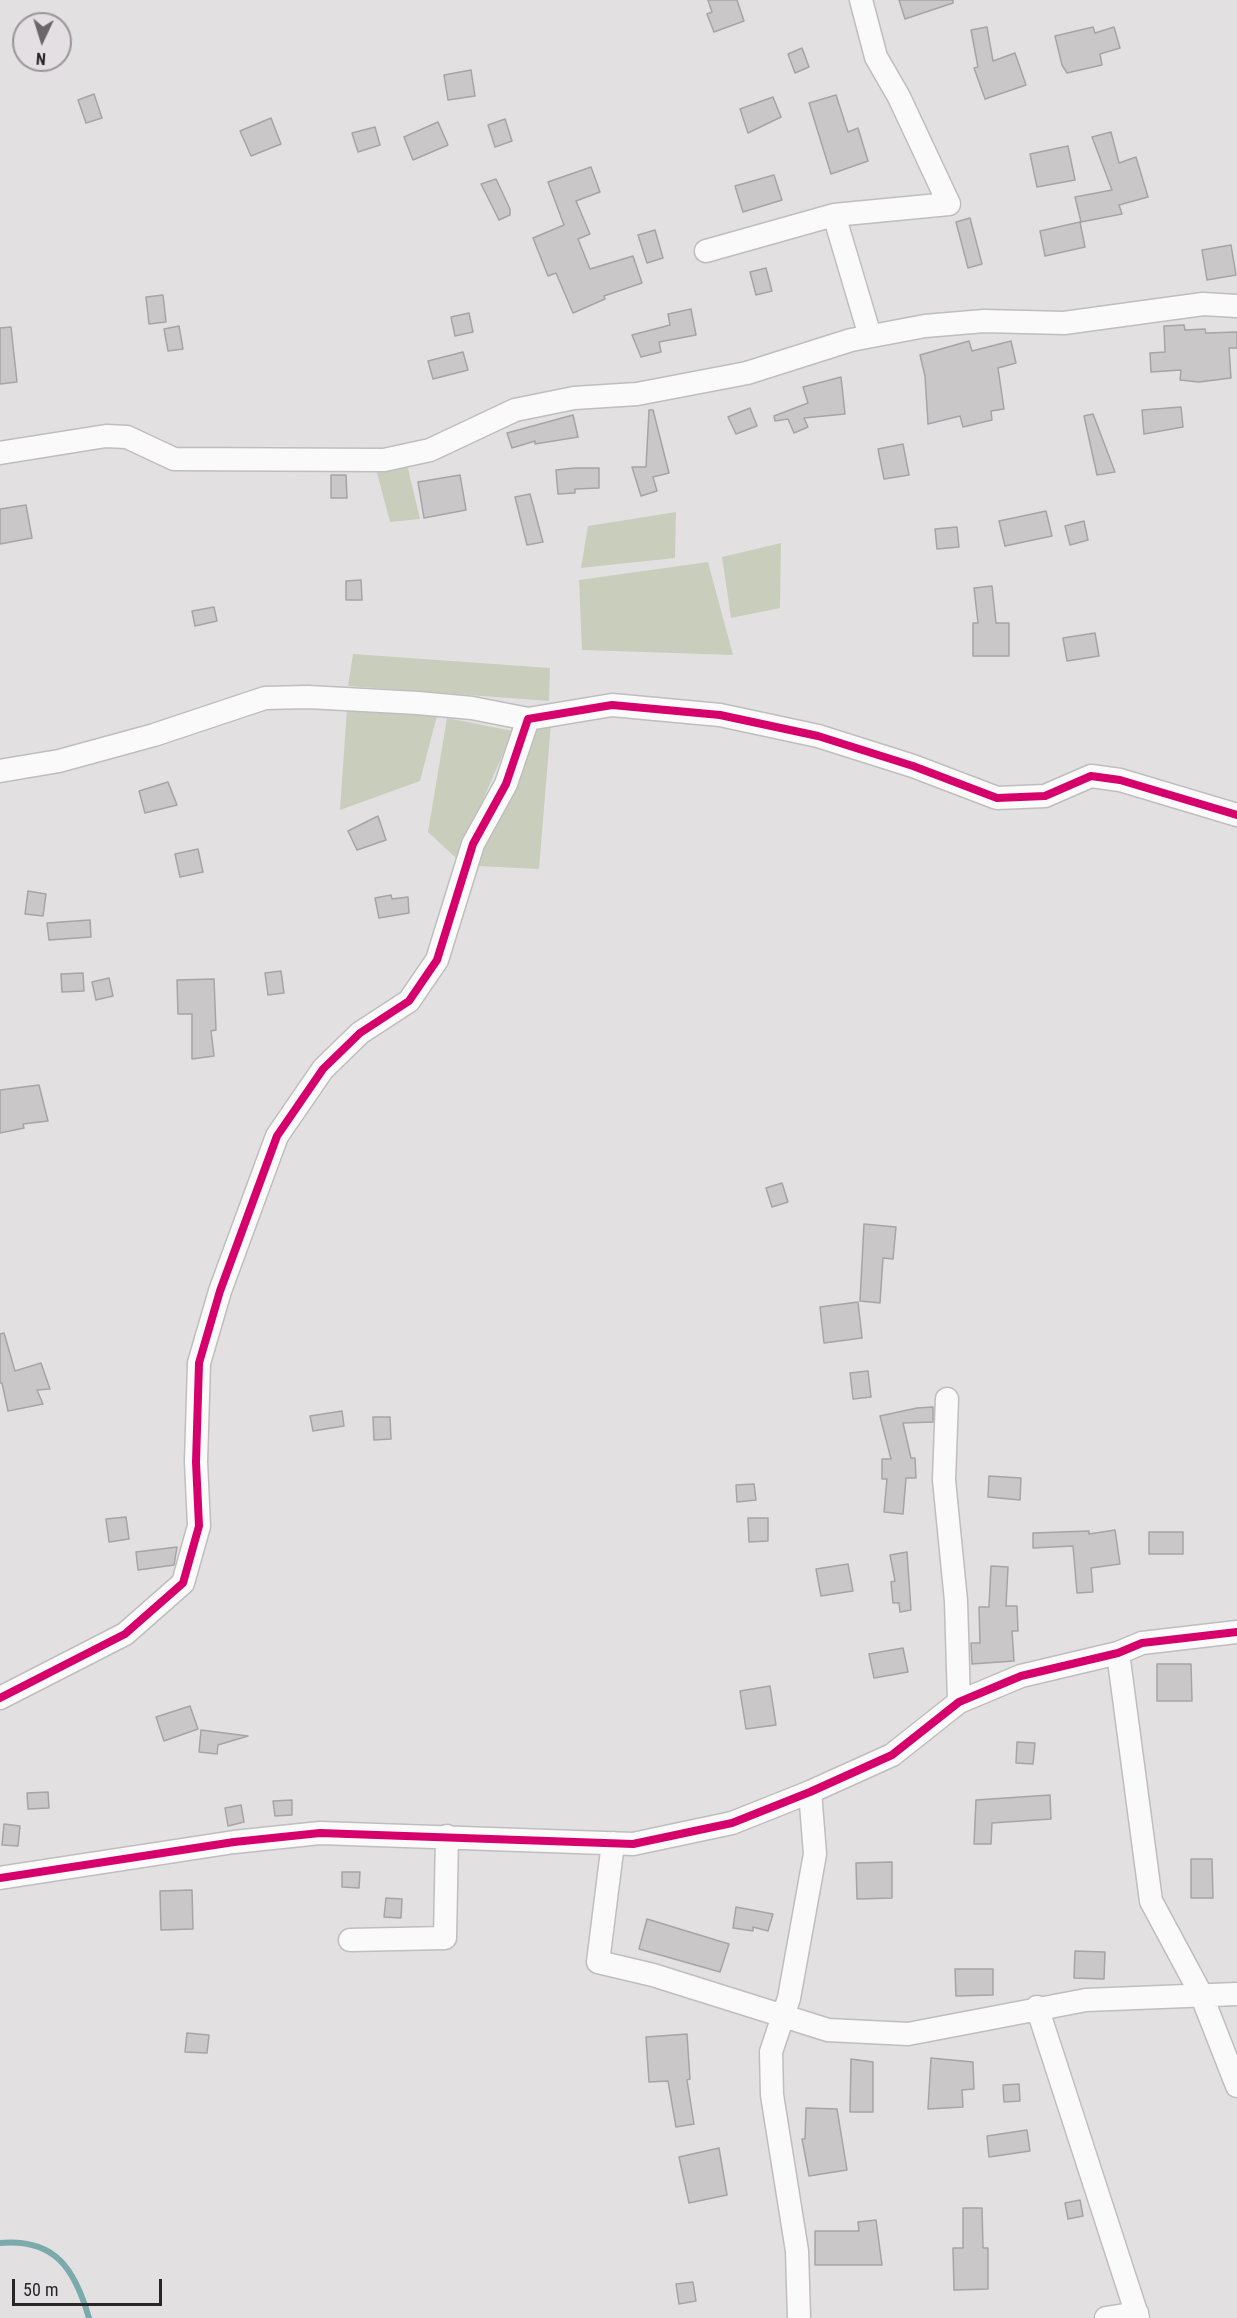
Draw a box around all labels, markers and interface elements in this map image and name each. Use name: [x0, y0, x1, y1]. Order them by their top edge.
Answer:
north arrow: [12, 12, 72, 72]
text: N: [35, 49, 46, 68]
scale bar: [15, 2267, 165, 2305]
text: 50 m: [23, 2279, 58, 2300]

